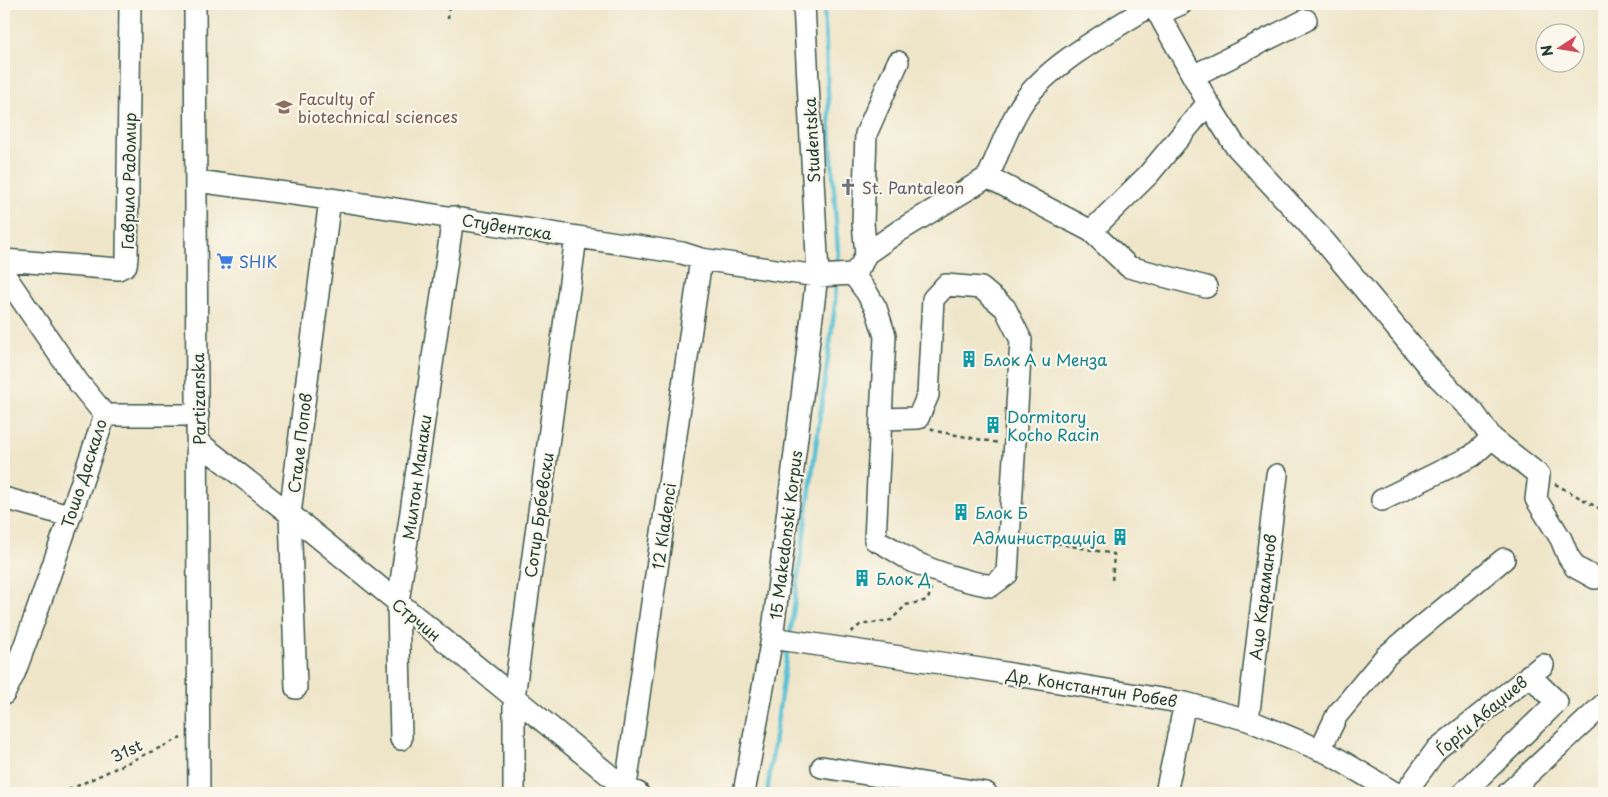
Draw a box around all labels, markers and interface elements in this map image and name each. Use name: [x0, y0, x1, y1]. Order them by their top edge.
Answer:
north arrow: [1536, 22, 1586, 72]
text: N: [1535, 43, 1558, 58]
place label: Faculty of biotechnical sciences: [298, 86, 458, 128]
school or university icon: Faculty of biotechnical sciences: [274, 97, 294, 117]
street label: Studentska: [797, 97, 825, 183]
street label: Гаврило Радомир: [115, 112, 141, 250]
place label: St. Pantaleon: [862, 175, 964, 199]
church icon: St. Pantaleon: [838, 177, 858, 197]
street label: Студентска: [460, 207, 554, 245]
place label: SHIK: [239, 249, 277, 273]
supermarket icon: SHIK: [215, 251, 235, 271]
place label: Блок А и Менза: [983, 347, 1107, 371]
building icon: Блок А и Менза: [959, 349, 979, 369]
street label: Partizanska: [185, 353, 211, 445]
street label: Стале Попов: [281, 392, 317, 494]
place label: Dormitory Kocho Racin: [1007, 404, 1099, 446]
street label: Милтон Манаки: [395, 413, 437, 541]
street label: Тошо Даскало: [54, 415, 112, 531]
building icon: Dormitory Kocho Racin: [983, 415, 1003, 435]
street label: 15 Makedonski Korpus: [763, 449, 807, 621]
street label: Сотир Брбевски: [517, 451, 559, 579]
street label: 12 Kladenci: [645, 481, 681, 571]
place label: Блок Б: [975, 500, 1028, 524]
building icon: Блок Б: [951, 502, 971, 522]
place label: Администрација: [972, 525, 1106, 549]
building icon: Администрација: [1110, 527, 1130, 547]
street label: Ацо Караманов: [1242, 533, 1282, 661]
place label: Блок Д: [876, 566, 931, 590]
building icon: Блок Д: [852, 568, 872, 588]
street label: Стрчин: [387, 592, 447, 646]
street label: Др. Константин Робев: [1004, 662, 1179, 712]
street label: Ѓорѓи Абаџиев: [1430, 670, 1532, 760]
street label: 31st: [106, 732, 146, 768]

